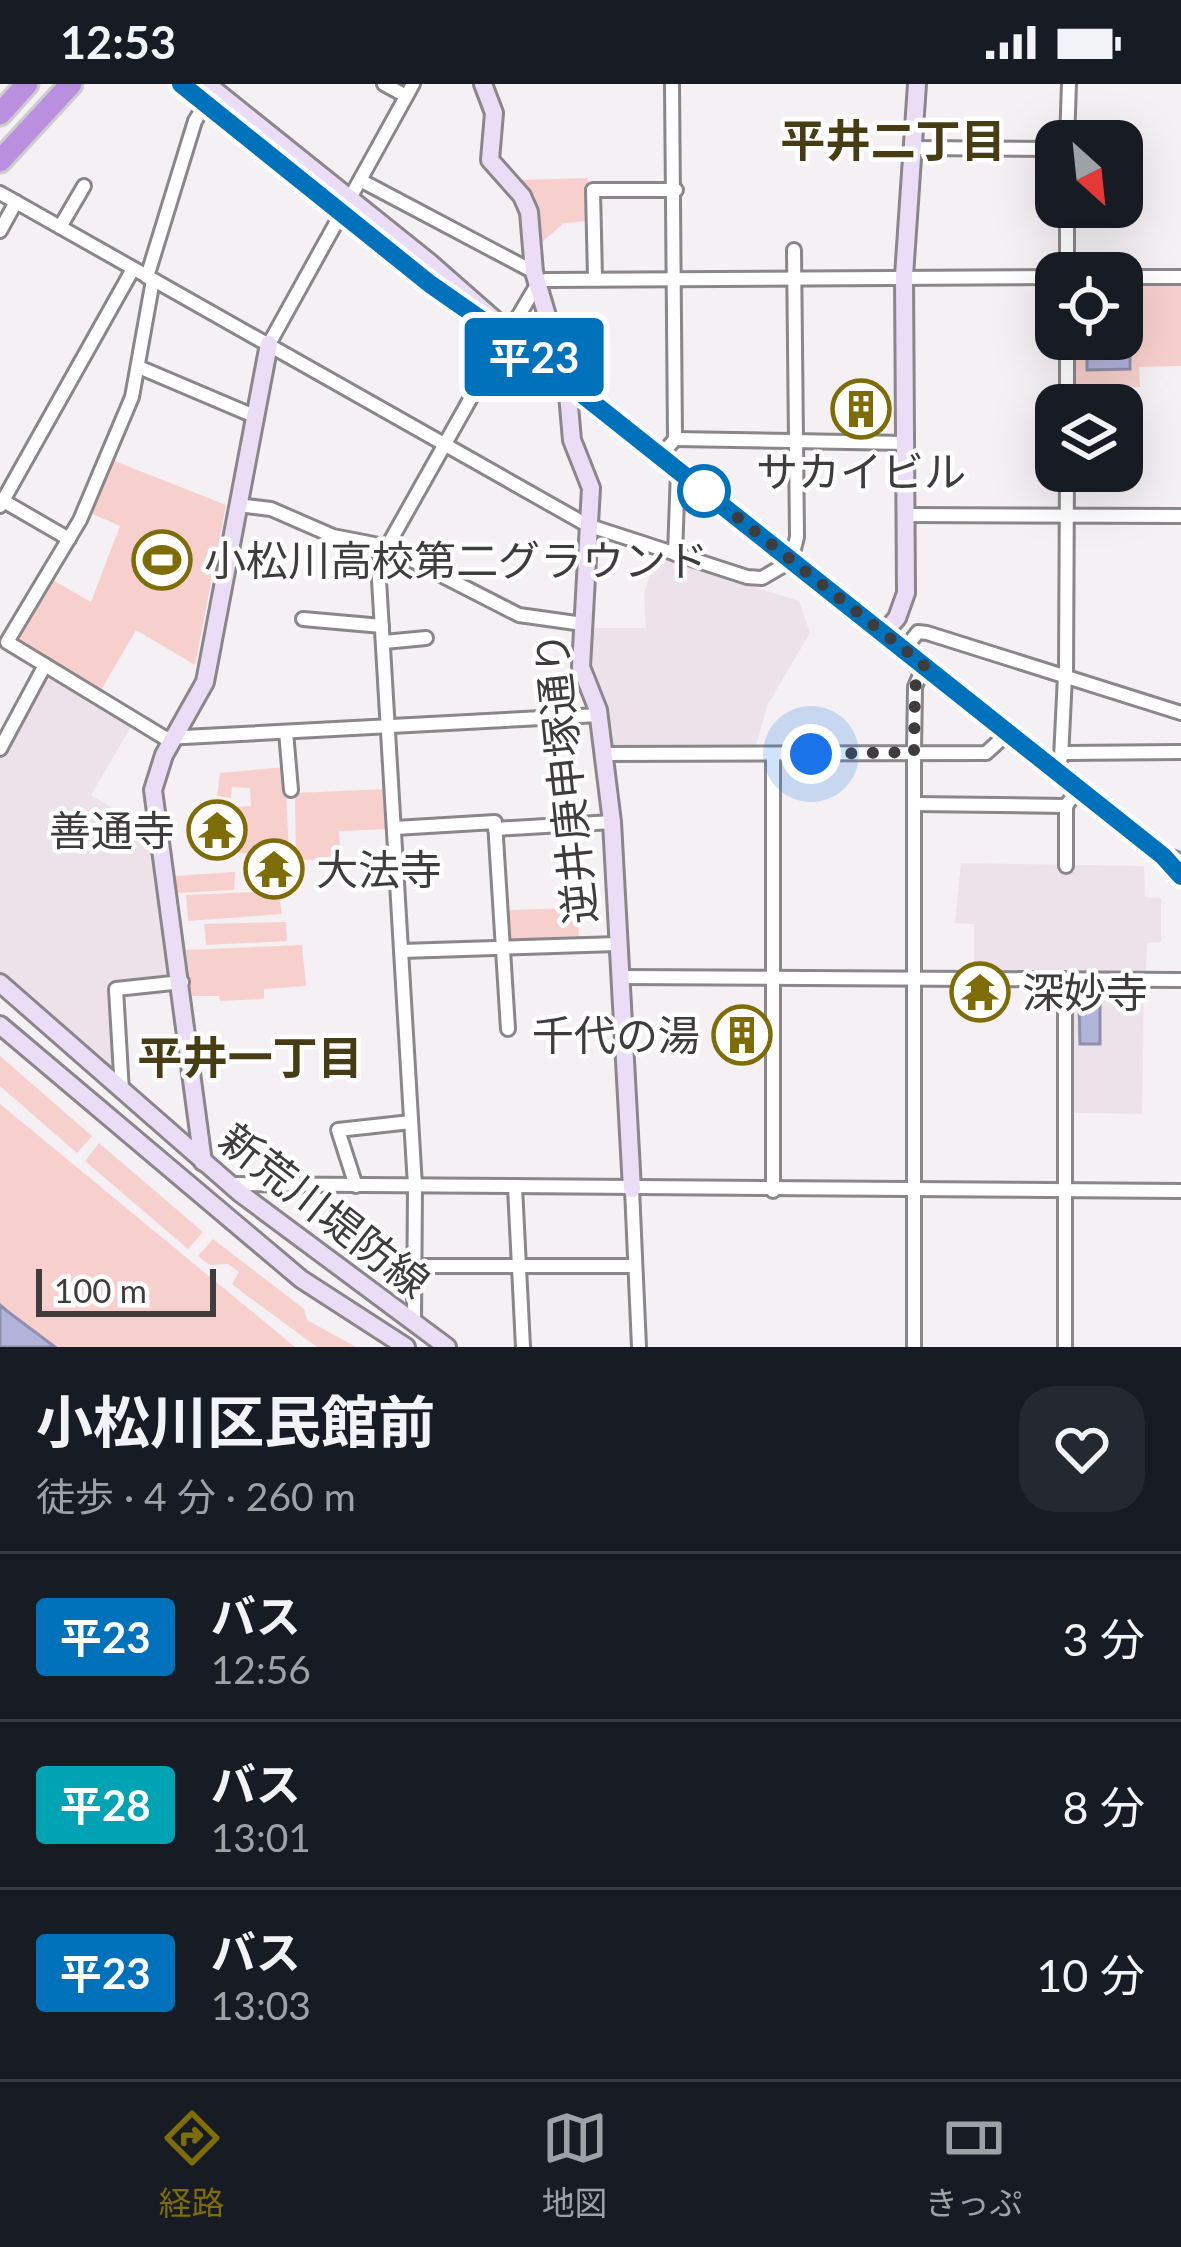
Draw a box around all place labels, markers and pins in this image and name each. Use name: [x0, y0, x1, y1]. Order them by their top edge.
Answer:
building icon: サカイビル: [830, 378, 892, 440]
place label: サカイビル: [756, 446, 966, 496]
unlabelled marker: [679, 466, 729, 516]
sports icon: 小松川高校第二グラウンド: [131, 529, 193, 591]
place label: 小松川高校第二グラウンド: [204, 535, 708, 585]
temple icon: 善通寺: [186, 799, 248, 861]
place label: 善通寺: [49, 805, 175, 855]
temple icon: 大法寺: [243, 838, 305, 900]
place label: 大法寺: [316, 844, 442, 894]
temple icon: 深妙寺: [949, 961, 1011, 1023]
place label: 深妙寺: [1022, 967, 1148, 1017]
building icon: 千代の湯: [711, 1004, 773, 1066]
place label: 千代の湯: [532, 1010, 700, 1060]

